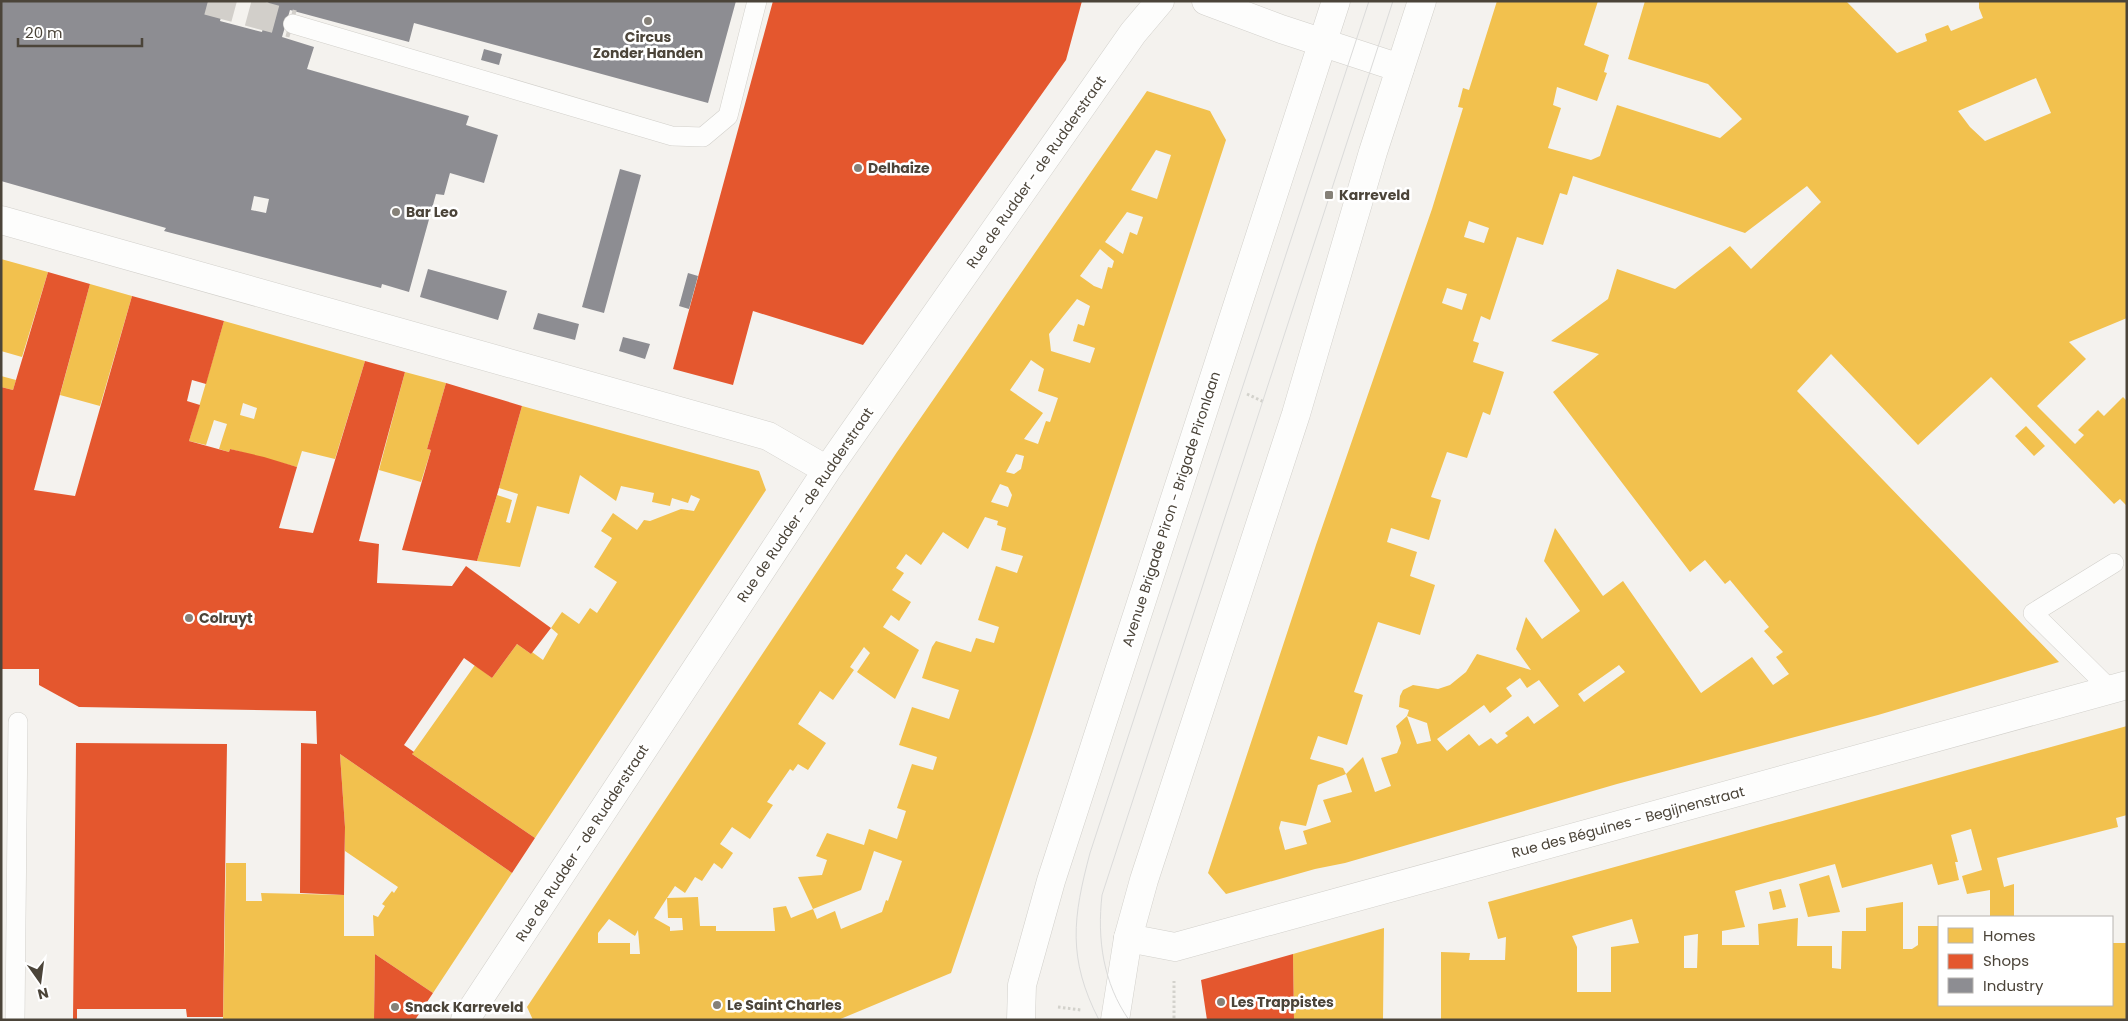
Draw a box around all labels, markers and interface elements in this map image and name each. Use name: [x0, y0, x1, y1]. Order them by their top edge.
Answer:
scale bar: [18, 15, 141, 47]
marker: Circus Zonder Handen: [642, 15, 654, 27]
text: 20 m: [25, 22, 63, 43]
place label: Circus Zonder Handen: [593, 27, 703, 63]
street label: Rue de Rudder - de Rudderstraat: [962, 72, 1110, 272]
place label: Delhaize: [868, 158, 930, 178]
marker: Delhaize: [852, 162, 864, 174]
place label: Karreveld: [1339, 185, 1410, 205]
marker: Karreveld: [1323, 189, 1335, 201]
place label: Bar Leo: [406, 202, 458, 222]
marker: Bar Leo: [390, 206, 402, 218]
street label: Avenue Brigade Piron - Brigade Pironlaan: [1117, 369, 1225, 649]
street label: Rue de Rudder - de Rudderstraat: [732, 404, 878, 606]
place label: Colruyt: [199, 608, 253, 628]
marker: Colruyt: [183, 612, 195, 624]
street label: Rue de Rudder - de Rudderstraat: [511, 741, 653, 945]
street label: Rue des Béguines - Begijnenstraat: [1509, 781, 1747, 863]
legend: [1938, 916, 2113, 1006]
text: Homes: [1983, 925, 2036, 946]
text: Shops: [1983, 950, 2029, 971]
north arrow: [15, 956, 65, 1006]
text: Industry: [1983, 975, 2044, 996]
text: N: [36, 983, 51, 1005]
place label: Les Trappistes: [1231, 992, 1334, 1012]
place label: Le Saint Charles: [727, 995, 842, 1015]
marker: Les Trappistes: [1215, 996, 1227, 1008]
place label: Snack Karreveld: [405, 997, 524, 1017]
marker: Le Saint Charles: [711, 999, 723, 1011]
marker: Snack Karreveld: [389, 1001, 401, 1013]

